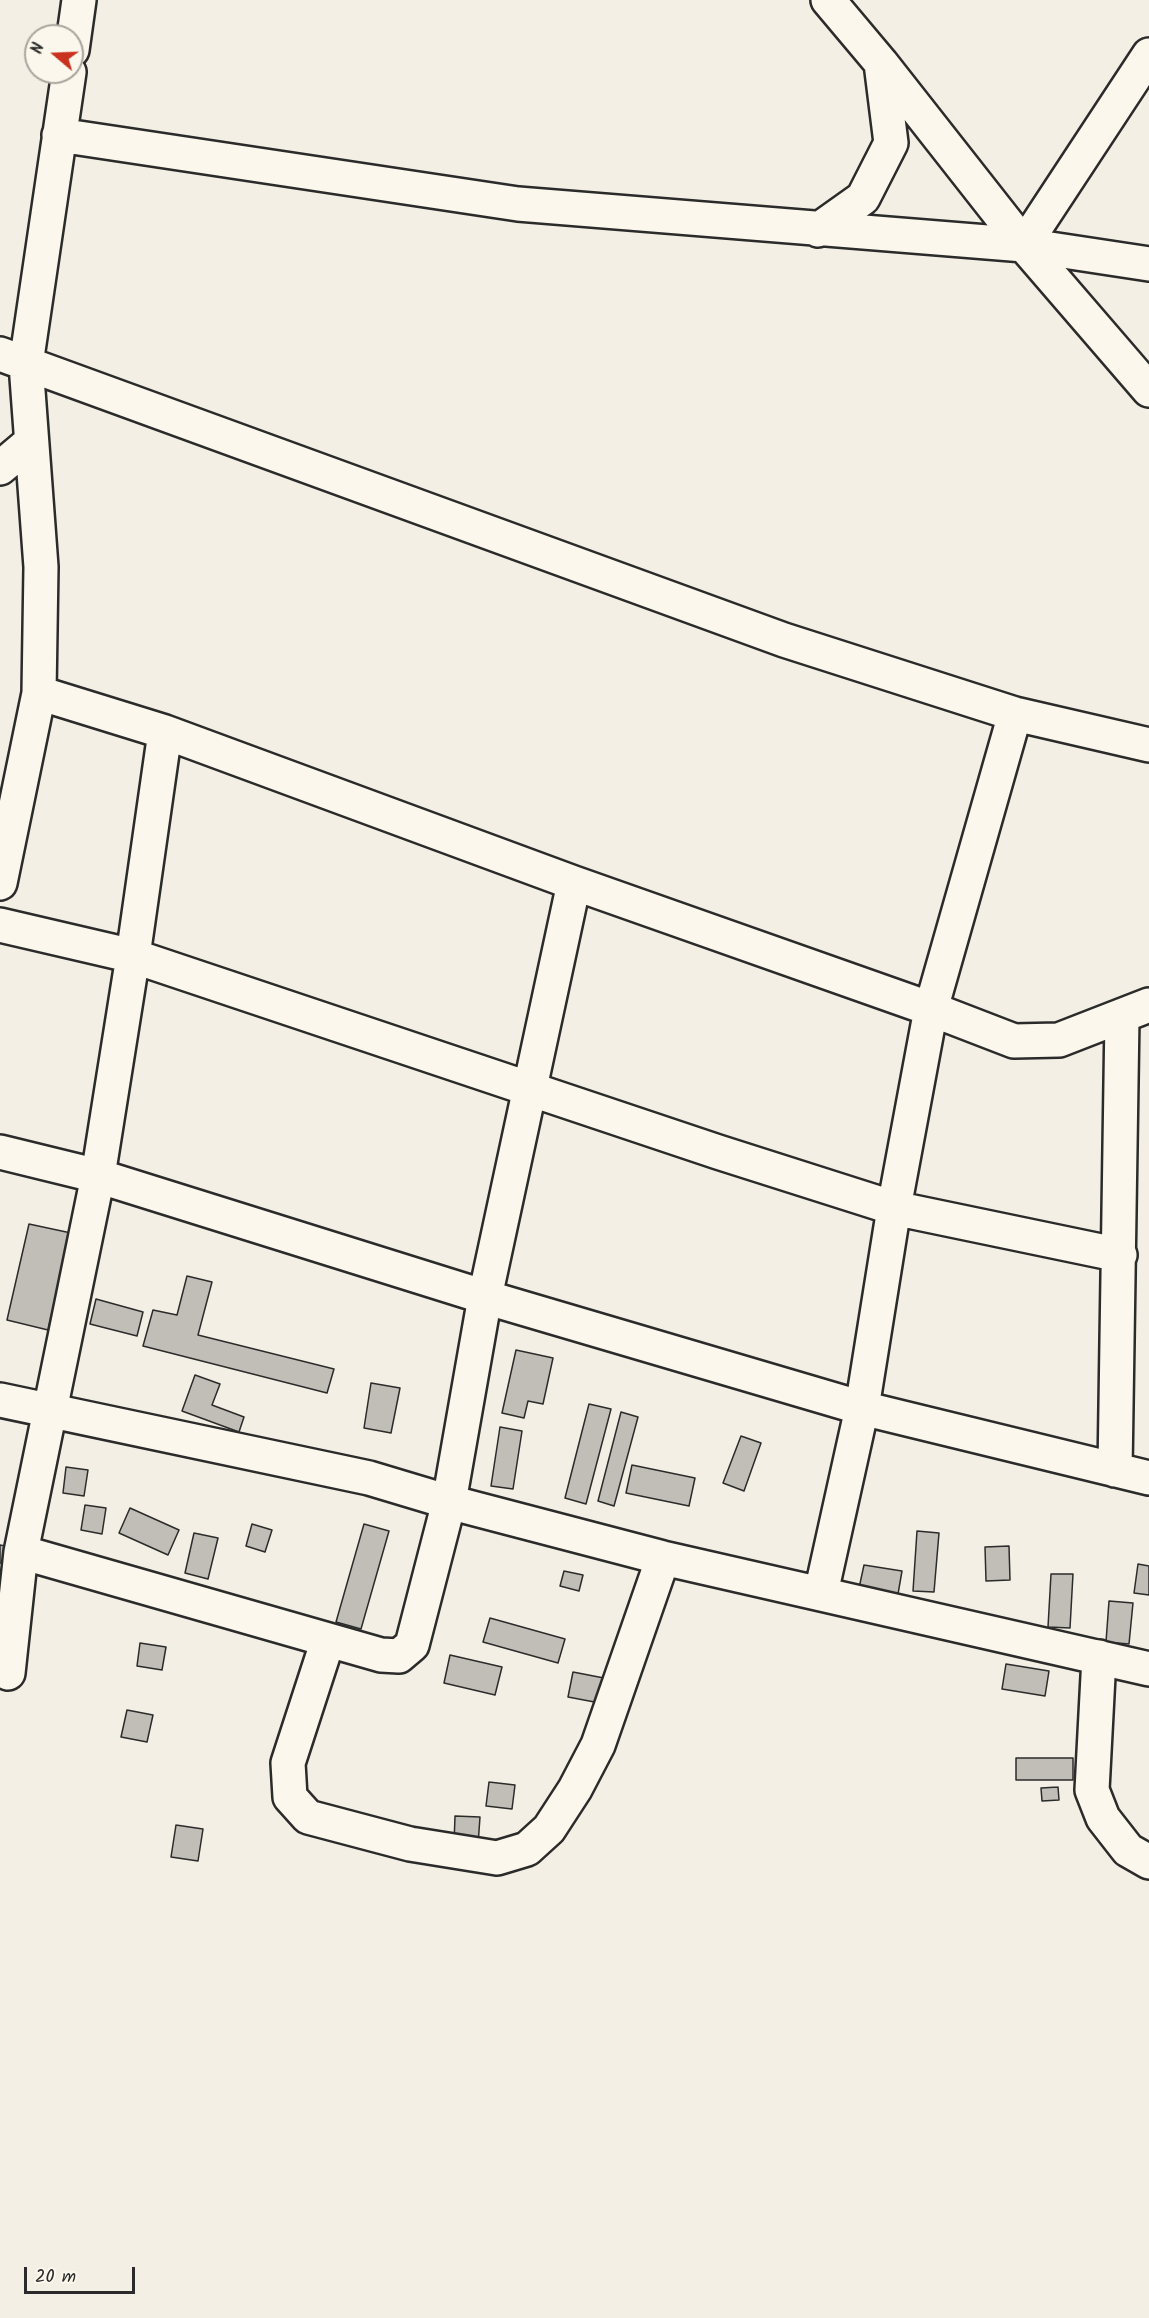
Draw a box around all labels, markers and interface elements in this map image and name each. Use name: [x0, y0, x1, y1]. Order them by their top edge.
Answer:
north arrow: [24, 24, 84, 84]
text: N: [25, 40, 52, 57]
scale bar: [27, 2255, 138, 2293]
text: 20 m: [35, 2263, 76, 2292]

